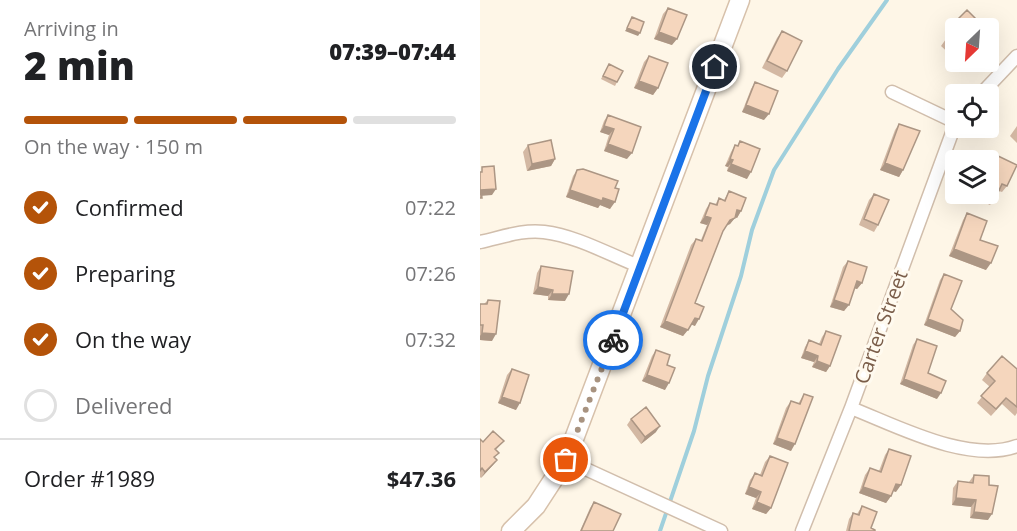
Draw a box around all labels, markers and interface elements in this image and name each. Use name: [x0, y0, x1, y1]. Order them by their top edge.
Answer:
text: Arriving in: [24, 15, 119, 42]
north arrow: [945, 18, 999, 72]
map controls: [945, 18, 999, 204]
text: 07:39–07:44: [329, 36, 456, 66]
text: 2 min: [24, 38, 135, 91]
pin: [689, 41, 740, 92]
icon: home: [698, 50, 731, 83]
button: locate: [945, 84, 999, 138]
text: On the way · 150 m: [24, 133, 203, 160]
button: layers: [945, 150, 999, 204]
icon: check: [24, 191, 57, 224]
text: Confirmed: [75, 192, 184, 222]
text: 07:22: [405, 194, 456, 221]
icon: check: [24, 257, 57, 290]
text: Preparing: [75, 258, 175, 288]
text: 07:26: [405, 260, 456, 287]
street label: Carter Street: [847, 266, 914, 388]
courier: [583, 310, 643, 370]
icon: check: [24, 323, 57, 356]
text: On the way: [75, 324, 191, 354]
icon: bike: [597, 324, 630, 357]
text: 07:32: [405, 326, 456, 353]
text: Delivered: [75, 390, 173, 420]
pin: [540, 434, 591, 485]
icon: bag: [549, 443, 582, 476]
text: Order #1989: [24, 463, 155, 493]
text: $47.36: [387, 463, 456, 493]

